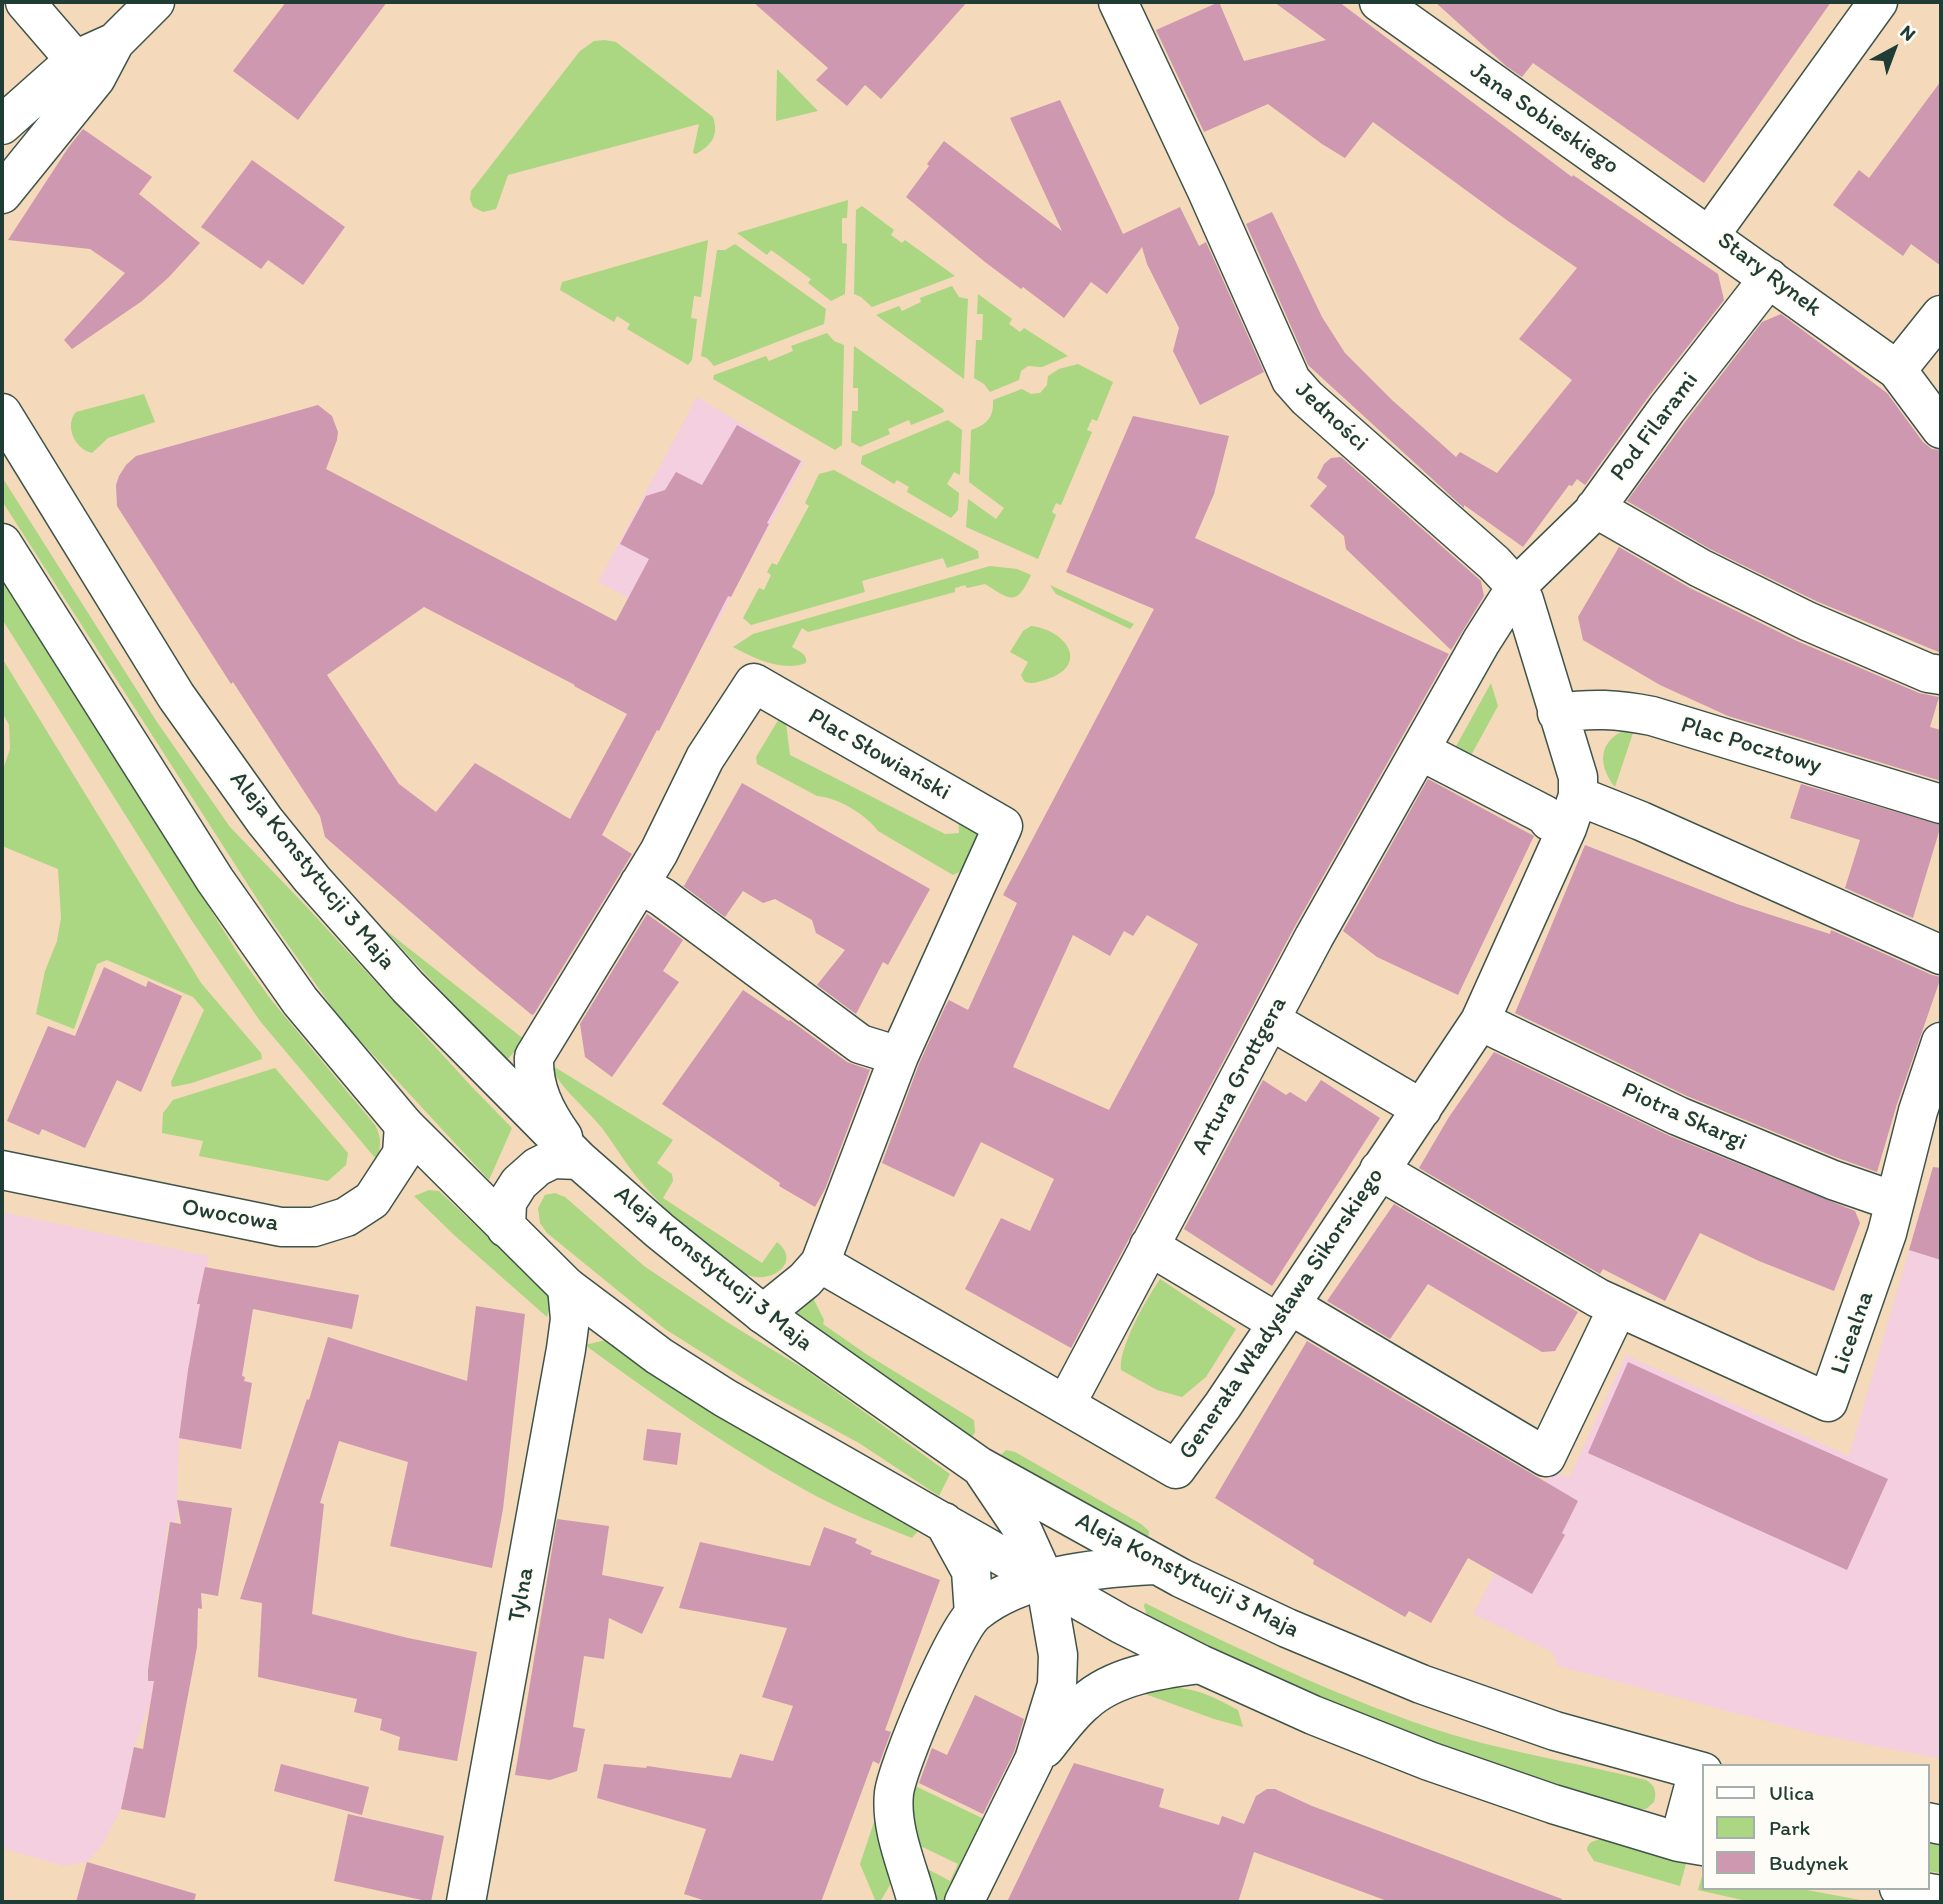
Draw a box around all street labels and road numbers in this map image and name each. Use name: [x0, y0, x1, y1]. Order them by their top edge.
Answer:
street label: Jana Sobieskiego: [1464, 57, 1624, 181]
street label: Stary Rynek: [1711, 226, 1827, 324]
street label: Pod Filarami: [1605, 367, 1705, 487]
street label: Jedności: [1288, 376, 1374, 458]
street label: Plac Słowiański: [803, 703, 955, 807]
street label: Plac Pocztowy: [1677, 711, 1825, 781]
street label: Aleja Konstytucji 3 Maja: [223, 766, 401, 976]
street label: Artura Grottgera: [1186, 992, 1294, 1160]
street label: Piotra Skargi: [1617, 1077, 1751, 1157]
street label: Generała Władysława Sikorskiego: [1173, 1163, 1391, 1465]
street label: Aleja Konstytucji 3 Maja: [608, 1180, 818, 1358]
street label: Owocowa: [179, 1193, 281, 1239]
street label: Licealna: [1825, 1288, 1881, 1378]
street label: Aleja Konstytucji 3 Maja: [1070, 1507, 1304, 1645]
street label: Tylna: [503, 1565, 541, 1625]

